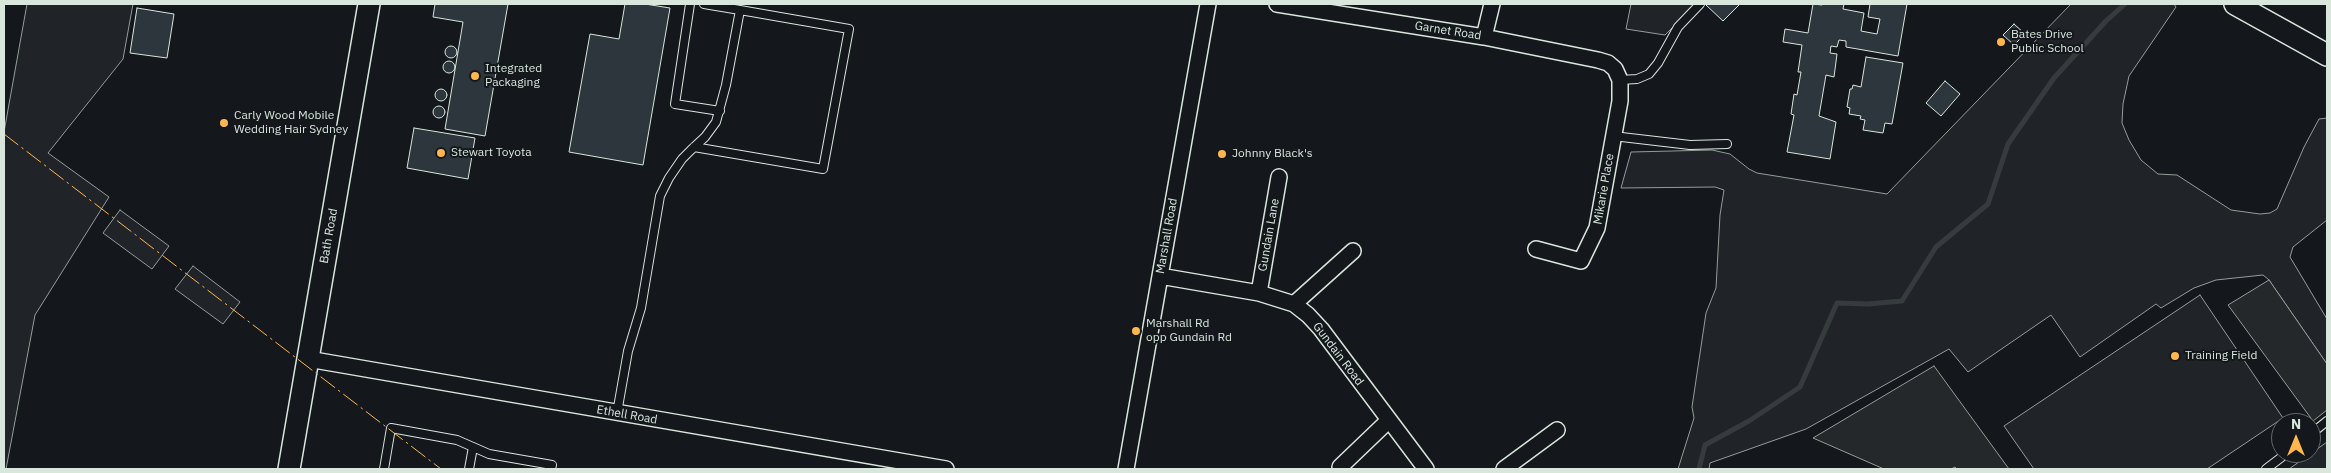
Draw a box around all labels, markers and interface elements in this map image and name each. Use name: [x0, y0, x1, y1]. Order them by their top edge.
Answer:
street label: Garnet Road: [1414, 19, 1482, 43]
place label: Bates Drive Public School: [2011, 28, 2084, 56]
marker: Bates Drive Public School: [1995, 36, 2007, 48]
place label: Integrated Packaging: [485, 62, 542, 90]
marker: Integrated Packaging: [469, 70, 481, 82]
place label: Carly Wood Mobile Wedding Hair Sydney: [234, 109, 348, 137]
marker: Carly Wood Mobile Wedding Hair Sydney: [218, 117, 230, 129]
place label: Stewart Toyota: [451, 146, 532, 160]
marker: Stewart Toyota: [435, 147, 447, 159]
place label: Johnny Black's: [1232, 147, 1313, 161]
marker: Johnny Black's: [1216, 148, 1228, 160]
street label: Mikarie Place: [1591, 152, 1617, 226]
street label: Marshall Road: [1153, 197, 1181, 275]
street label: Gundain Lane: [1256, 197, 1282, 273]
street label: Bath Road: [317, 207, 341, 265]
place label: Marshall Rd opp Gundain Rd: [1146, 317, 1232, 345]
street label: Gundain Road: [1310, 319, 1366, 389]
marker: Marshall Rd opp Gundain Rd: [1130, 325, 1142, 337]
place label: Training Field: [2185, 349, 2257, 363]
marker: Training Field: [2169, 350, 2181, 362]
street label: Ethell Road: [595, 403, 659, 427]
north arrow: [2271, 413, 2321, 463]
text: N: [2291, 415, 2301, 433]

